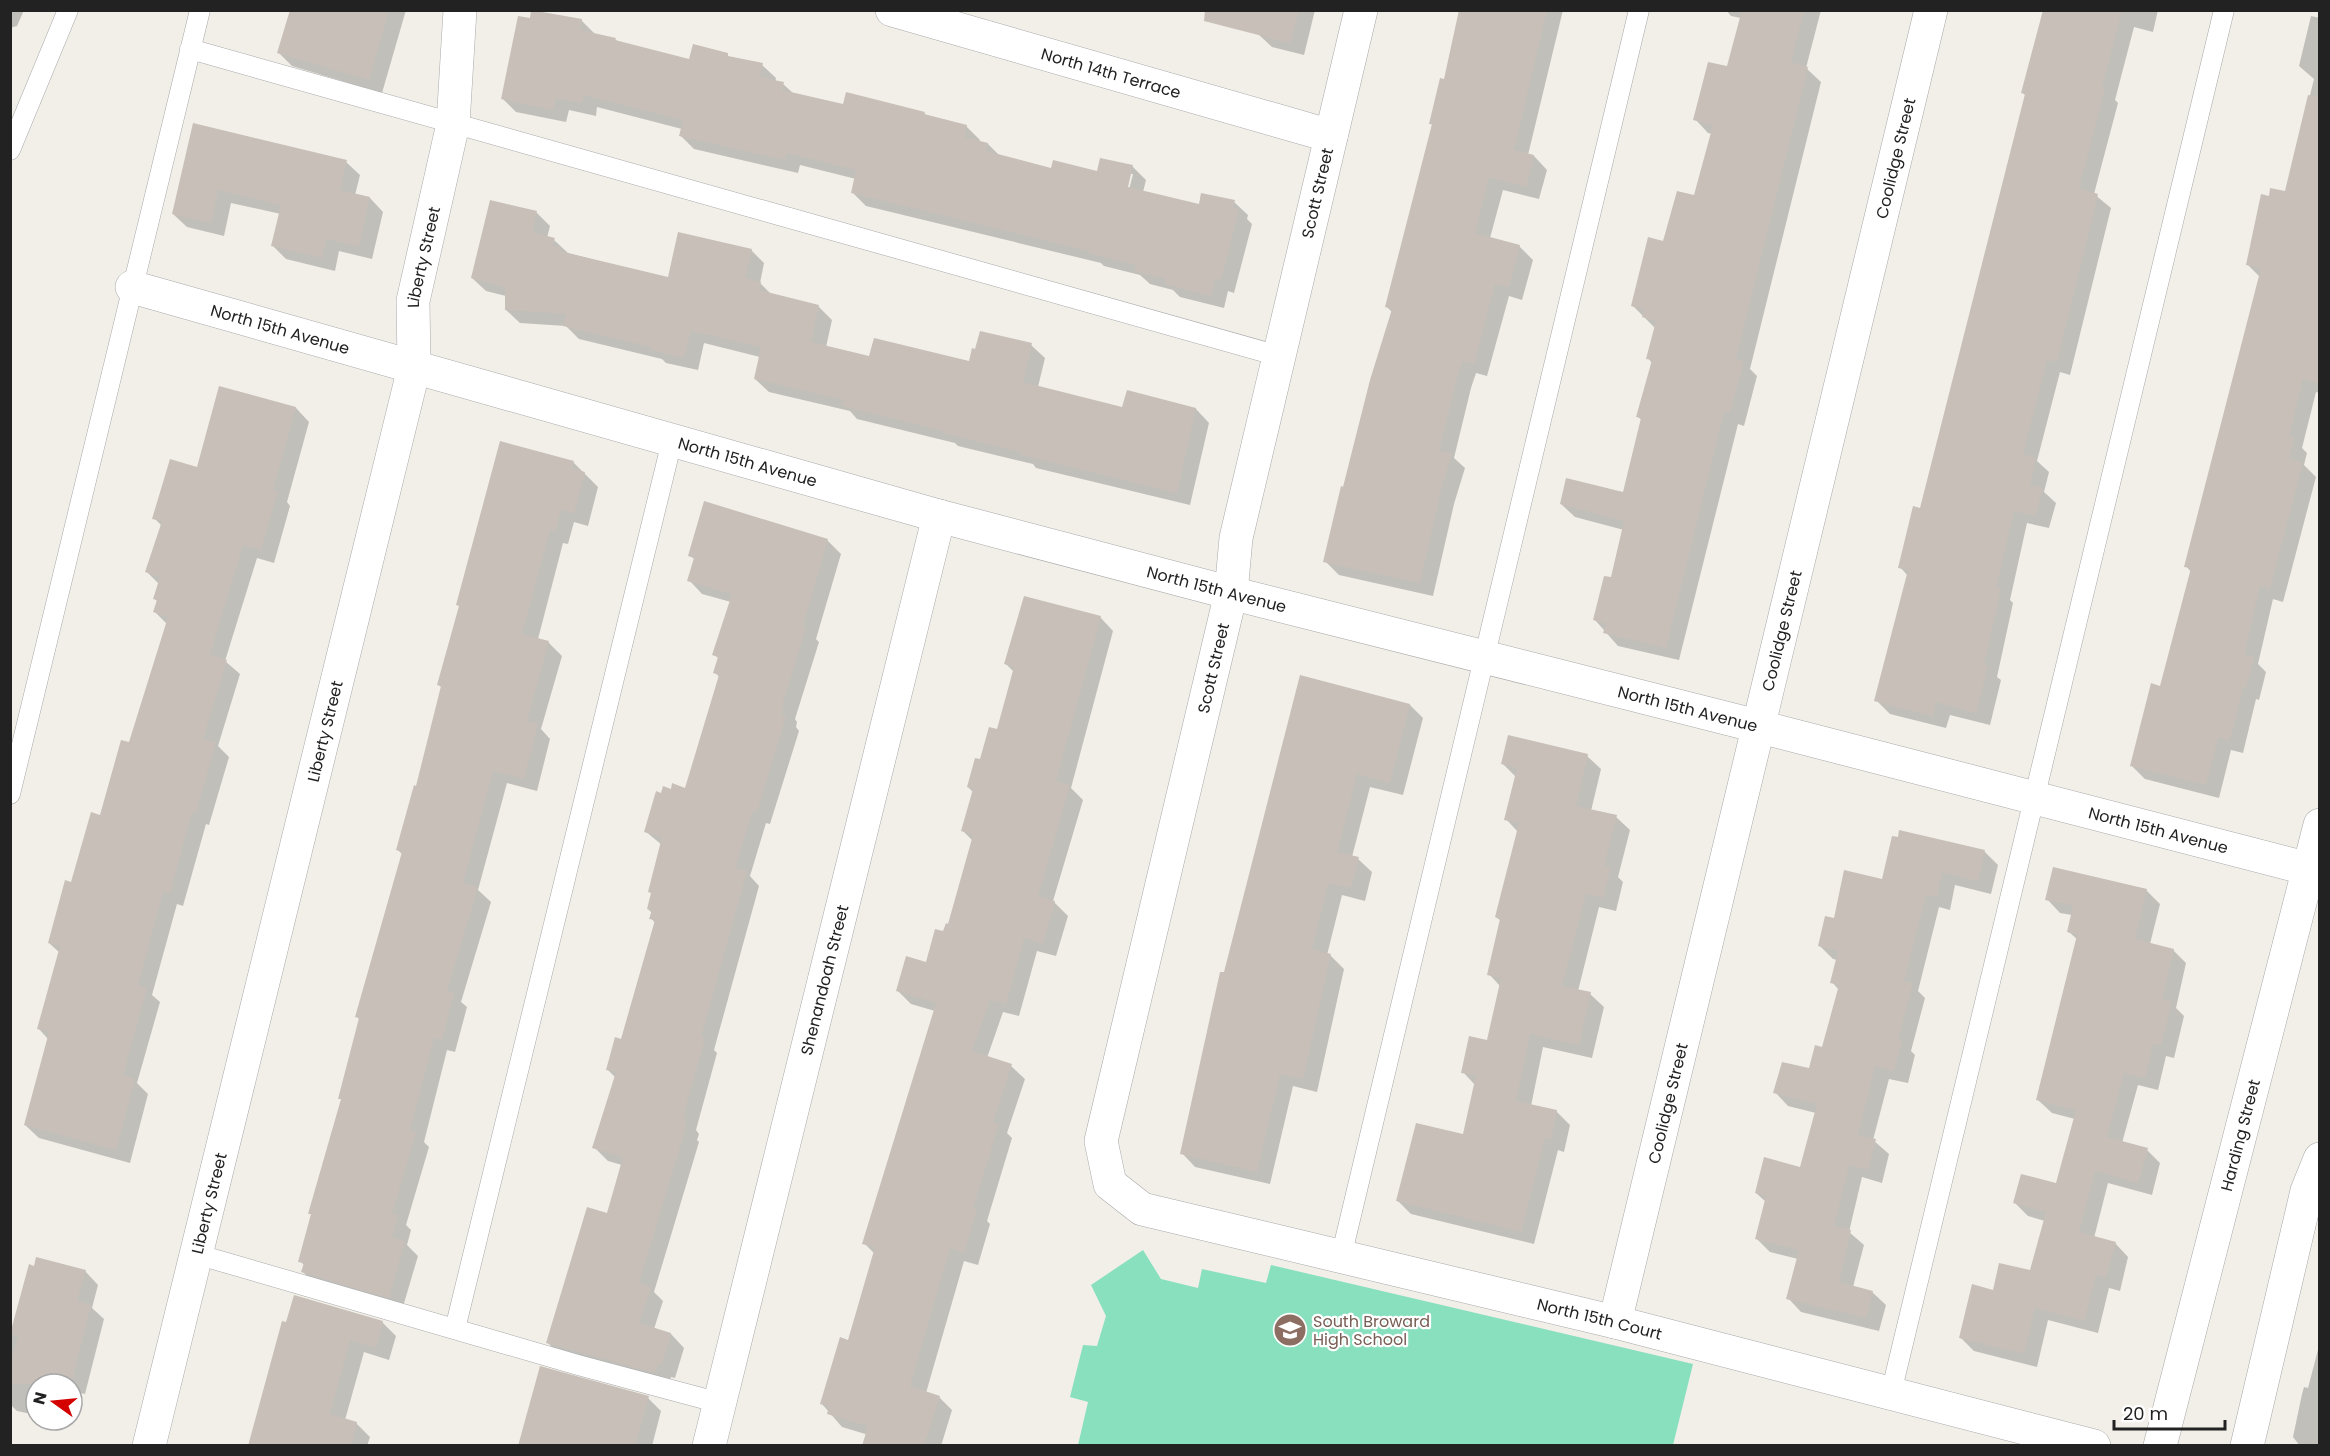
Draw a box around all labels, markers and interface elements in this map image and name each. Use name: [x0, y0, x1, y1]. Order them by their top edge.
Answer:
street label: North 14th Terrace: [1038, 42, 1184, 104]
street label: Coolidge Street: [1870, 96, 1921, 221]
street label: Scott Street: [1296, 145, 1339, 241]
street label: Liberty Street: [402, 204, 446, 308]
street label: North 15th Avenue: [208, 299, 352, 360]
street label: North 15th Avenue: [675, 432, 820, 493]
street label: North 15th Avenue: [1144, 560, 1289, 619]
street label: Coolidge Street: [1756, 568, 1808, 694]
street label: Scott Street: [1192, 620, 1235, 716]
street label: Liberty Street: [302, 678, 349, 784]
street label: North 15th Avenue: [1615, 680, 1760, 738]
street label: North 15th Avenue: [2086, 801, 2231, 860]
street label: Shenandoah Street: [795, 902, 854, 1058]
street label: Coolidge Street: [1643, 1040, 1694, 1166]
street label: Harding Street: [2215, 1077, 2266, 1194]
street label: Liberty Street: [186, 1150, 233, 1256]
street label: North 15th Court: [1535, 1293, 1665, 1346]
place label: South Broward High School: [1313, 1310, 1430, 1351]
school or university icon: South Broward High School: [1272, 1312, 1308, 1348]
north arrow: [24, 1372, 84, 1432]
text: N: [27, 1389, 53, 1407]
scale bar: [2114, 1393, 2225, 1431]
text: 20 m: [2123, 1401, 2168, 1426]

